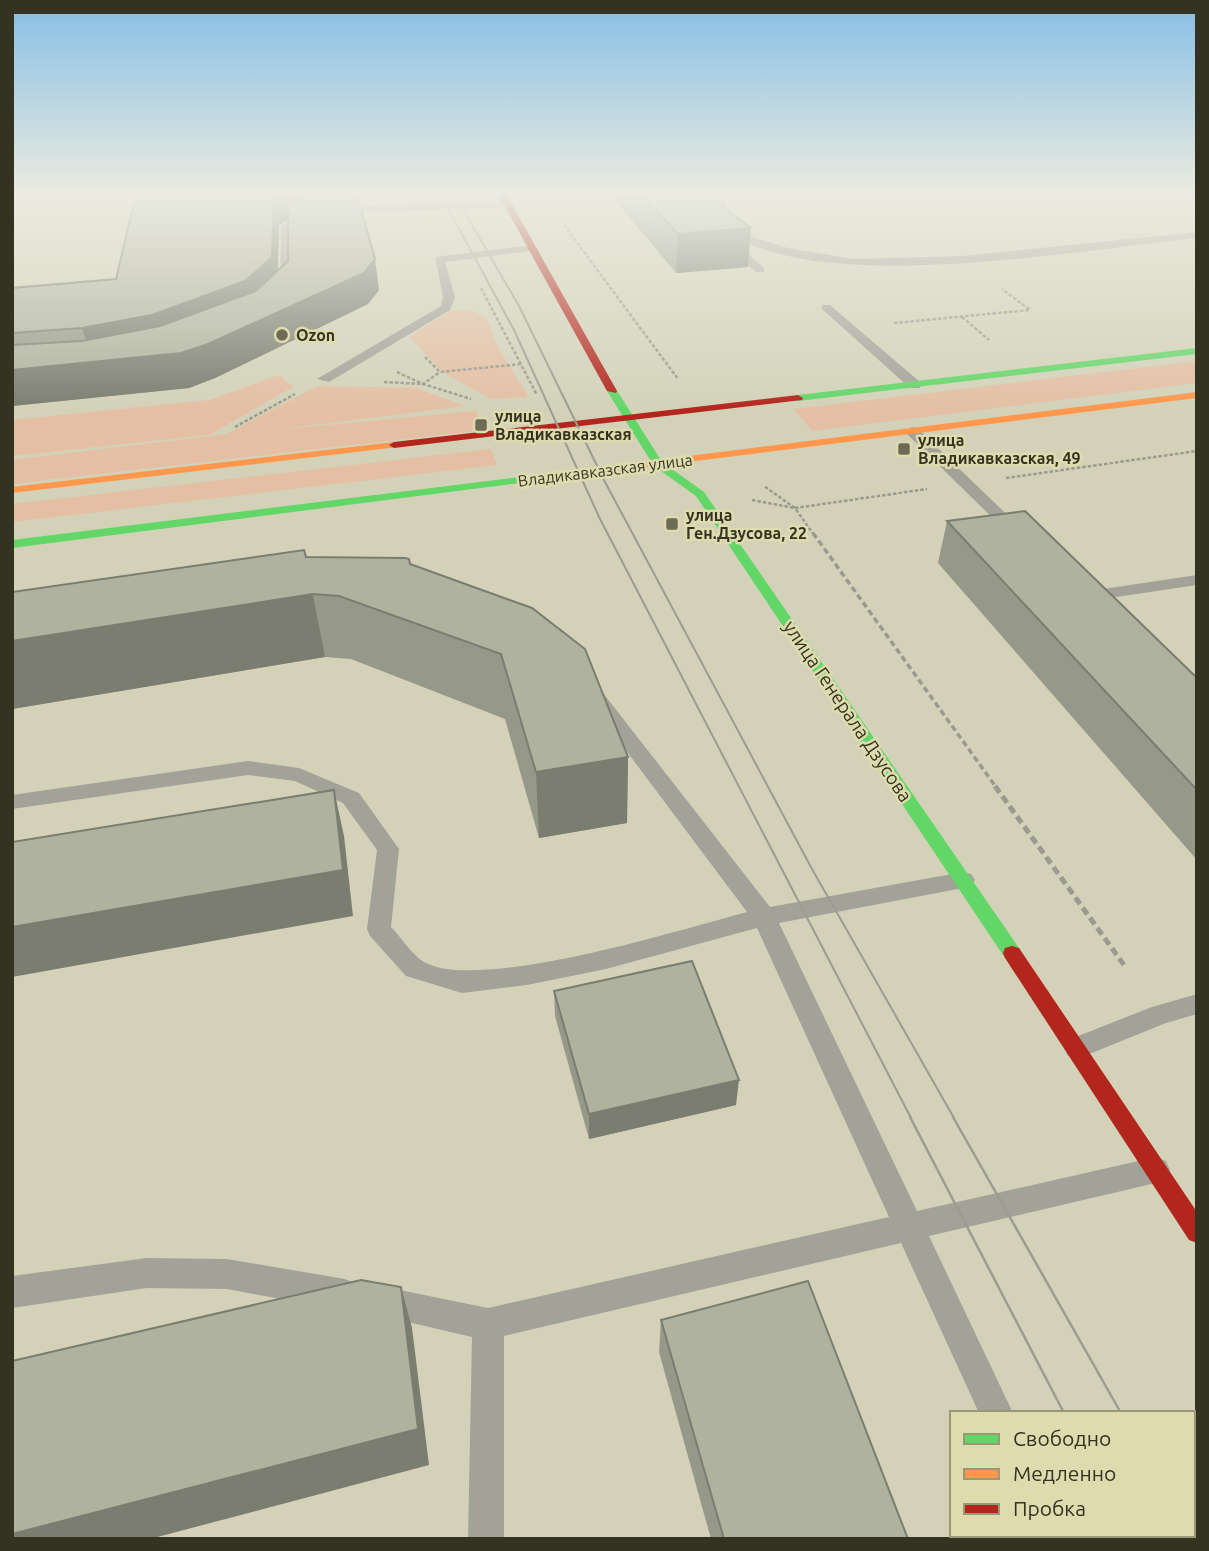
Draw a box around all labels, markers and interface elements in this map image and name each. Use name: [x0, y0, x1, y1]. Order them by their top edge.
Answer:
place label: Ozon: [296, 326, 335, 344]
marker: Ozon: [274, 327, 290, 343]
place label: улица Владикавказская: [495, 407, 632, 443]
marker: улица Владикавказская: [473, 417, 489, 433]
place label: улица Владикавказская, 49: [918, 431, 1080, 467]
marker: улица Владикавказская, 49: [896, 441, 912, 457]
street label: Владикавказская улица: [517, 450, 693, 490]
place label: улица Ген.Дзусова, 22: [686, 506, 807, 542]
marker: улица Ген.Дзусова, 22: [664, 516, 680, 532]
street label: улица Генерала Дзусова: [779, 616, 917, 806]
legend: [950, 1411, 1195, 1537]
text: Свободно: [1013, 1426, 1111, 1450]
text: Медленно: [1013, 1461, 1116, 1485]
text: Пробка: [1013, 1496, 1086, 1520]

